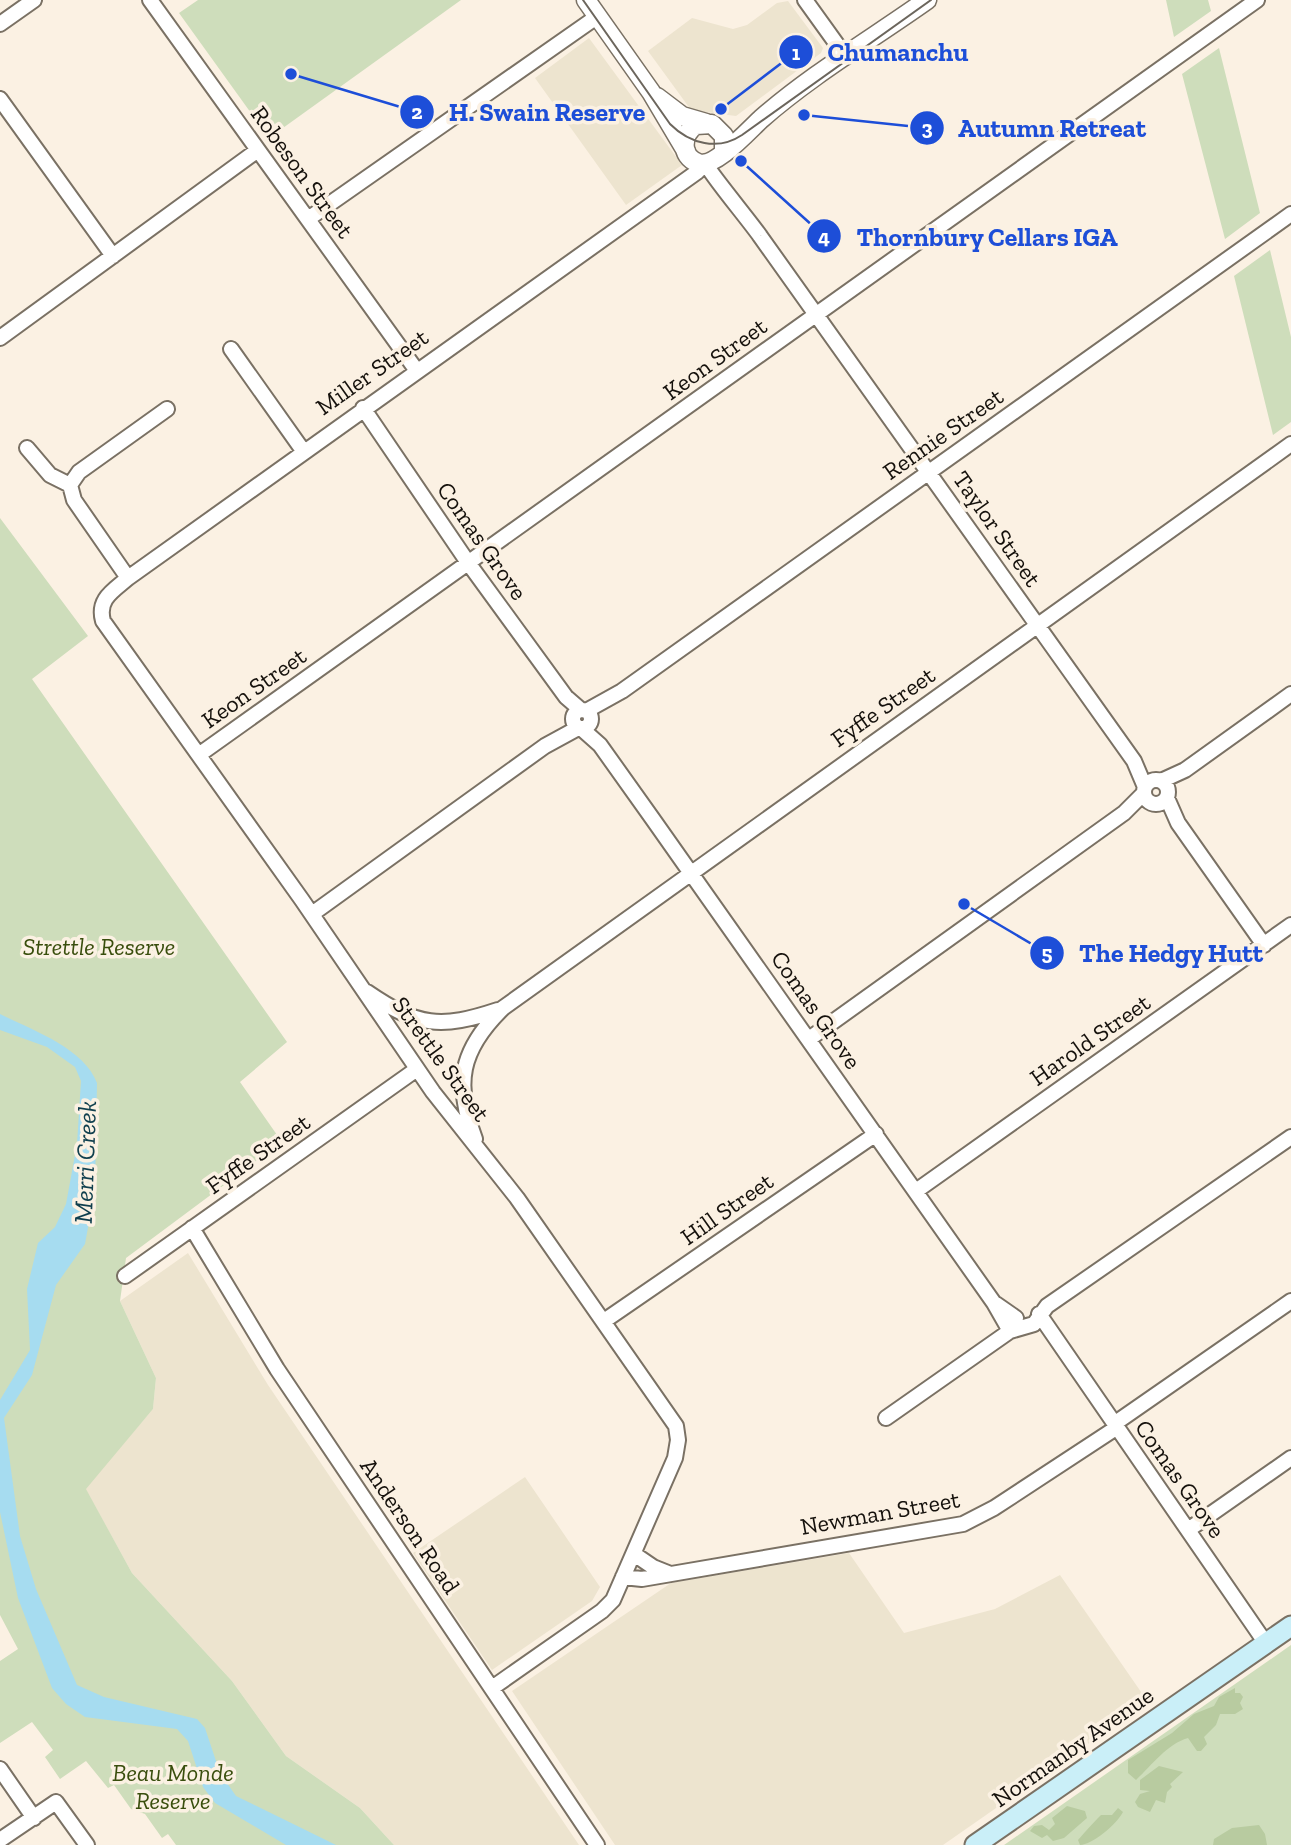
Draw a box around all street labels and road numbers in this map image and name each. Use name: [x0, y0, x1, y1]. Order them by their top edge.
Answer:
street label: Robeson Street: [245, 100, 360, 243]
street label: Keon Street: [657, 311, 772, 406]
street label: Miller Street: [310, 322, 433, 421]
street label: Rennie Street: [877, 382, 1008, 486]
street label: Taylor Street: [947, 465, 1048, 592]
street label: Comas Grove: [431, 476, 534, 605]
street label: Keon Street: [196, 641, 312, 734]
street label: Fyffe Street: [825, 660, 940, 753]
street label: Comas Grove: [765, 945, 868, 1074]
street label: Harold Street: [1024, 987, 1155, 1092]
street label: Strettle Street: [386, 991, 496, 1127]
street label: Fyffe Street: [200, 1107, 315, 1200]
street label: Hill Street: [675, 1166, 779, 1251]
street label: Comas Grove: [1129, 1414, 1232, 1543]
street label: Anderson Road: [354, 1452, 466, 1599]
street label: Newman Street: [798, 1484, 962, 1541]
street label: Normanby Avenue: [986, 1680, 1159, 1813]

